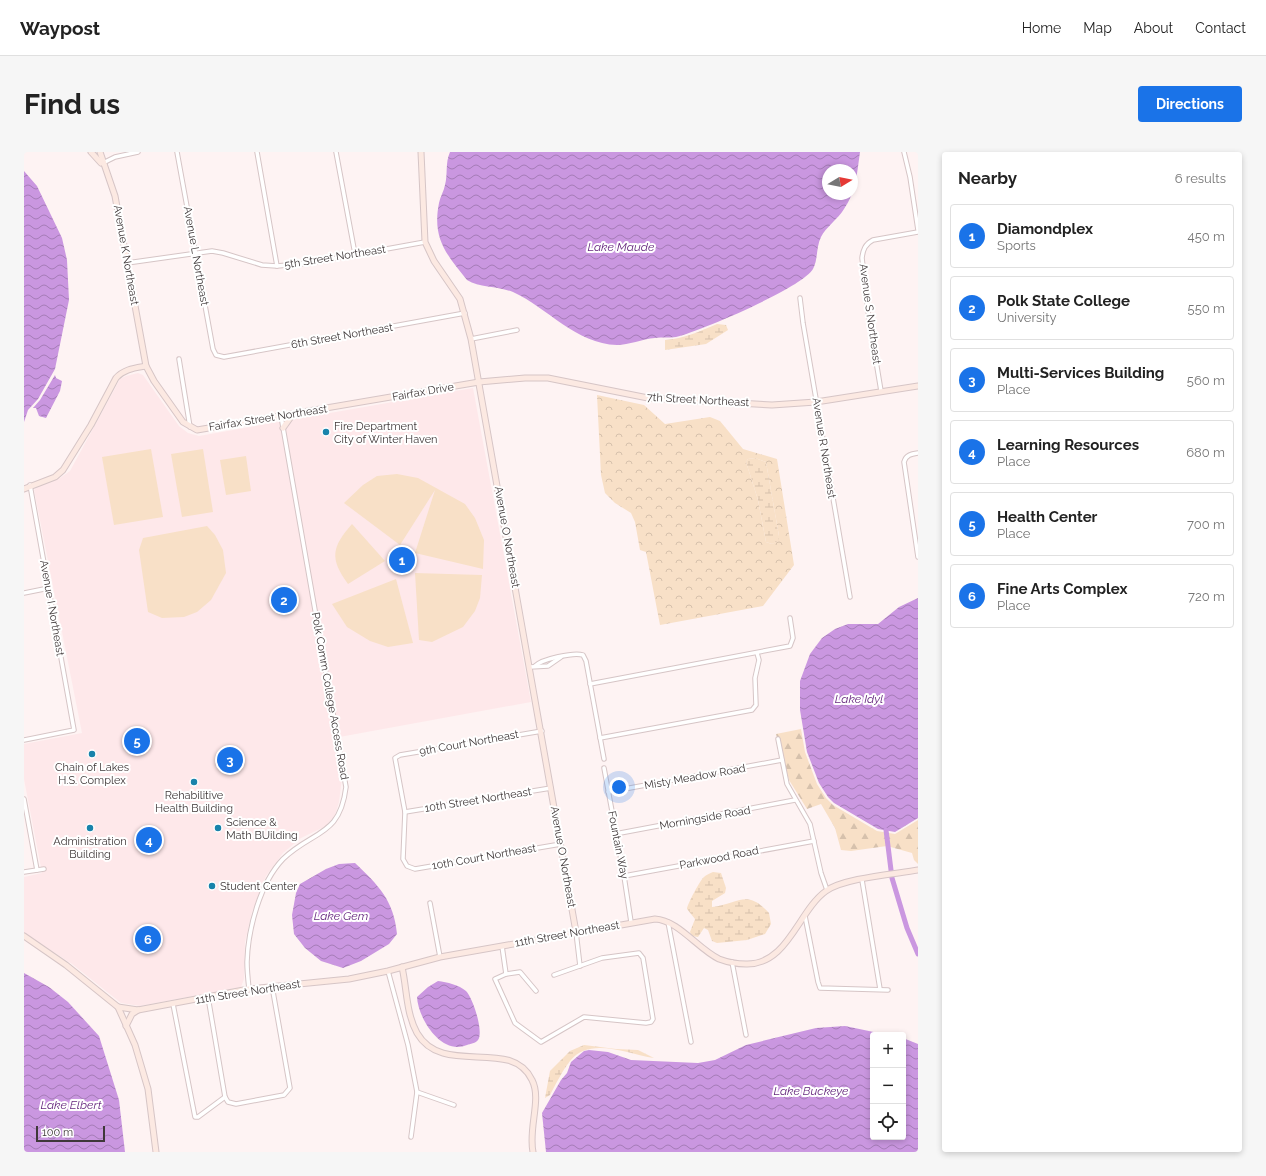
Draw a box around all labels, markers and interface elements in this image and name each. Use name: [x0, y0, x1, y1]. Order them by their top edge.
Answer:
text: Waypost: [20, 17, 100, 39]
text: Home: [1022, 20, 1061, 36]
text: Map: [1083, 20, 1112, 36]
text: About: [1134, 20, 1173, 36]
text: Contact: [1195, 20, 1246, 36]
button: Directions: [1138, 86, 1242, 122]
text: Find us: [24, 88, 120, 121]
north arrow: [822, 164, 858, 200]
text: Nearby: [958, 168, 1017, 188]
text: 6 results: [1175, 171, 1226, 186]
street label: Avenue K Northeast: [111, 204, 141, 306]
street label: Avenue L Northeast: [181, 205, 211, 307]
text: Diamondplex: [997, 220, 1093, 238]
text: 1: [969, 229, 975, 244]
text: 450 m: [1188, 229, 1225, 244]
text: Sports: [997, 238, 1036, 253]
water label: Lake Maude: [588, 240, 655, 254]
street label: 5th Street Northeast: [283, 243, 387, 271]
street label: Avenue S Northeast: [857, 263, 884, 365]
text: Polk State College: [997, 292, 1130, 310]
text: 2: [968, 301, 976, 316]
text: 550 m: [1188, 301, 1225, 316]
text: University: [997, 310, 1057, 325]
street label: 6th Street Northeast: [290, 321, 394, 351]
text: Multi-Services Building: [997, 364, 1164, 382]
text: 3: [968, 373, 976, 388]
text: 560 m: [1187, 373, 1225, 388]
street label: Fairfax Drive: [391, 380, 455, 404]
text: Place: [997, 382, 1030, 397]
street label: 7th Street Northeast: [647, 391, 750, 409]
street label: Avenue R Northeast: [810, 397, 838, 500]
street label: Fairfax Street Northeast: [208, 402, 328, 434]
place label: Fire Department City of Winter Haven: [334, 420, 438, 446]
marker: Fire Department City of Winter Haven: [321, 427, 331, 437]
text: Learning Resources: [997, 436, 1139, 454]
text: 4: [968, 445, 976, 460]
text: 680 m: [1186, 445, 1225, 460]
text: Place: [997, 454, 1030, 469]
street label: Avenue O Northeast: [492, 485, 522, 589]
text: Health Center: [997, 508, 1097, 526]
text: 5: [968, 517, 976, 532]
text: 700 m: [1187, 517, 1225, 532]
text: Place: [997, 526, 1030, 541]
pin: 1: [389, 545, 415, 575]
street label: Avenue I Northeast: [37, 559, 67, 657]
text: Fine Arts Complex: [997, 580, 1128, 598]
pin: 2: [271, 585, 297, 615]
text: 6: [968, 589, 976, 604]
text: 720 m: [1188, 589, 1225, 604]
text: Place: [997, 598, 1030, 613]
street label: Polk Comm College Access Road: [309, 611, 351, 781]
water label: Lake Idyl: [835, 692, 883, 706]
pin: 5: [124, 726, 150, 756]
street label: 9th Court Northeast: [418, 728, 520, 758]
pin: 3: [217, 745, 243, 775]
marker: Chain of Lakes H.S. Complex: [87, 749, 97, 759]
place label: Chain of Lakes H.S. Complex: [55, 761, 129, 787]
street label: Misty Meadow Road: [643, 762, 747, 792]
marker: Rehabilitive Health Building: [189, 777, 199, 787]
your location: [609, 777, 629, 797]
street label: 10th Street Northeast: [424, 785, 533, 815]
place label: Rehabilitive Health Building: [155, 789, 233, 815]
street label: Morningside Road: [658, 804, 752, 832]
street label: Avenue O Northeast: [548, 805, 578, 909]
street label: Fountain Way: [605, 810, 631, 880]
place label: Science & Math BUilding: [226, 816, 298, 842]
marker: Administration Building: [85, 823, 95, 833]
marker: Science & Math BUilding: [213, 823, 223, 833]
pin: 4: [136, 825, 162, 855]
place label: Administration Building: [53, 835, 127, 861]
street label: 10th Court Northeast: [431, 841, 537, 873]
street label: Parkwood Road: [678, 844, 760, 872]
place label: Student Center: [220, 880, 297, 893]
marker: Student Center: [207, 881, 217, 891]
water label: Lake Gem: [314, 909, 368, 923]
street label: 11th Street Northeast: [514, 918, 621, 950]
pin: 6: [135, 924, 161, 954]
street label: 11th Street Northeast: [195, 977, 302, 1007]
map controls: [870, 1032, 906, 1140]
button: +: [870, 1032, 906, 1068]
button: −: [870, 1068, 906, 1104]
water label: Lake Buckeye: [774, 1084, 849, 1098]
water label: Lake Elbert: [40, 1098, 102, 1112]
button: locate: [870, 1104, 906, 1140]
scale bar: [36, 1124, 105, 1143]
text: 100 m: [42, 1126, 73, 1139]

